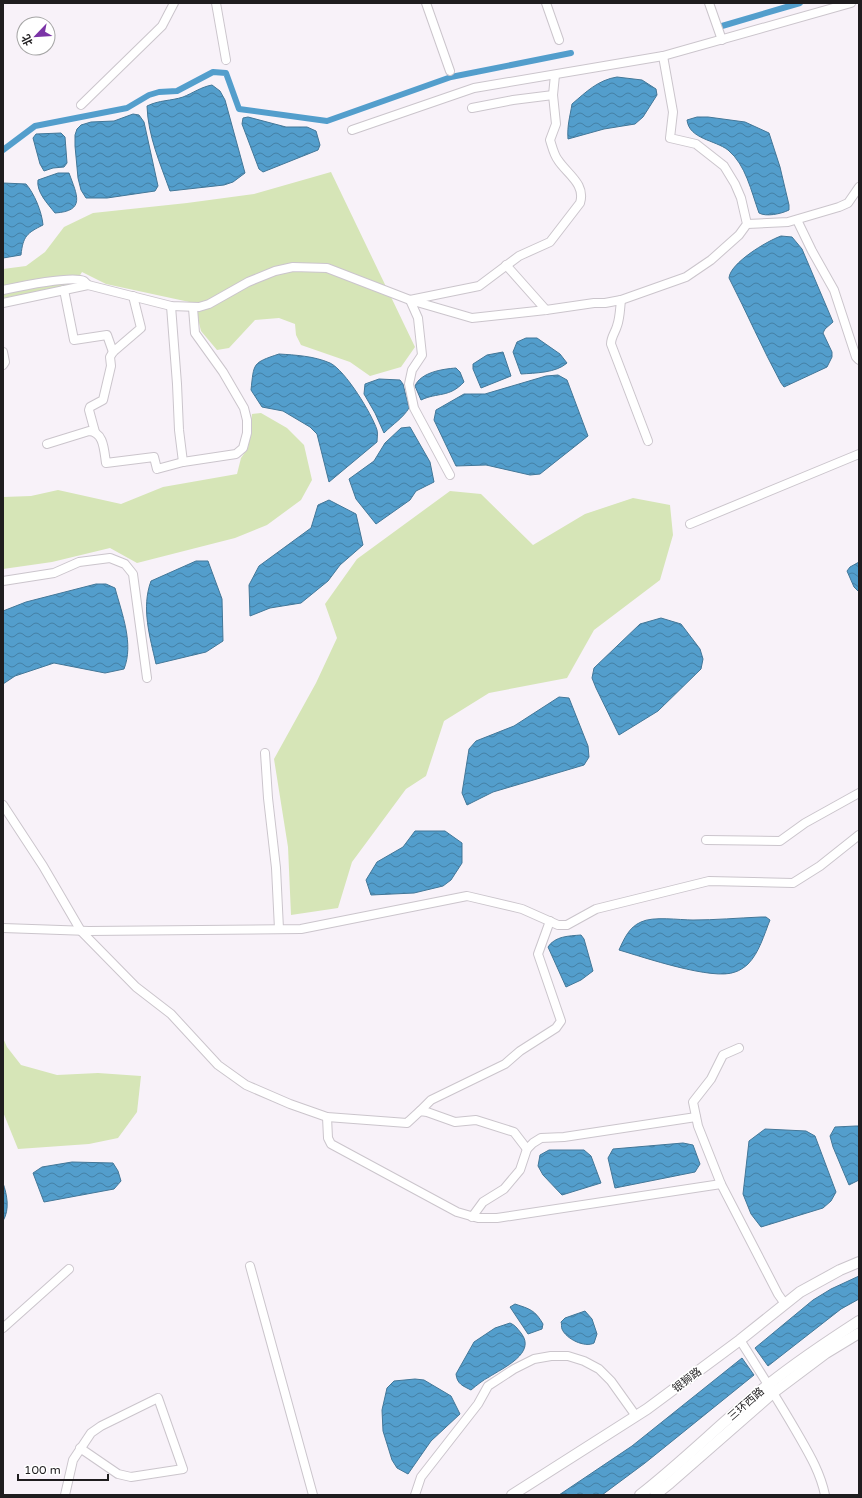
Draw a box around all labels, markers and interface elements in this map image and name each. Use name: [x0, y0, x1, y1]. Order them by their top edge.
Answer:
north arrow: [16, 16, 56, 56]
text: 北: [19, 32, 36, 48]
street label: 银狮路: [670, 1365, 704, 1395]
street label: 三环西路: [725, 1385, 767, 1423]
scale bar: [18, 1456, 108, 1482]
text: 100 m: [24, 1463, 61, 1477]

